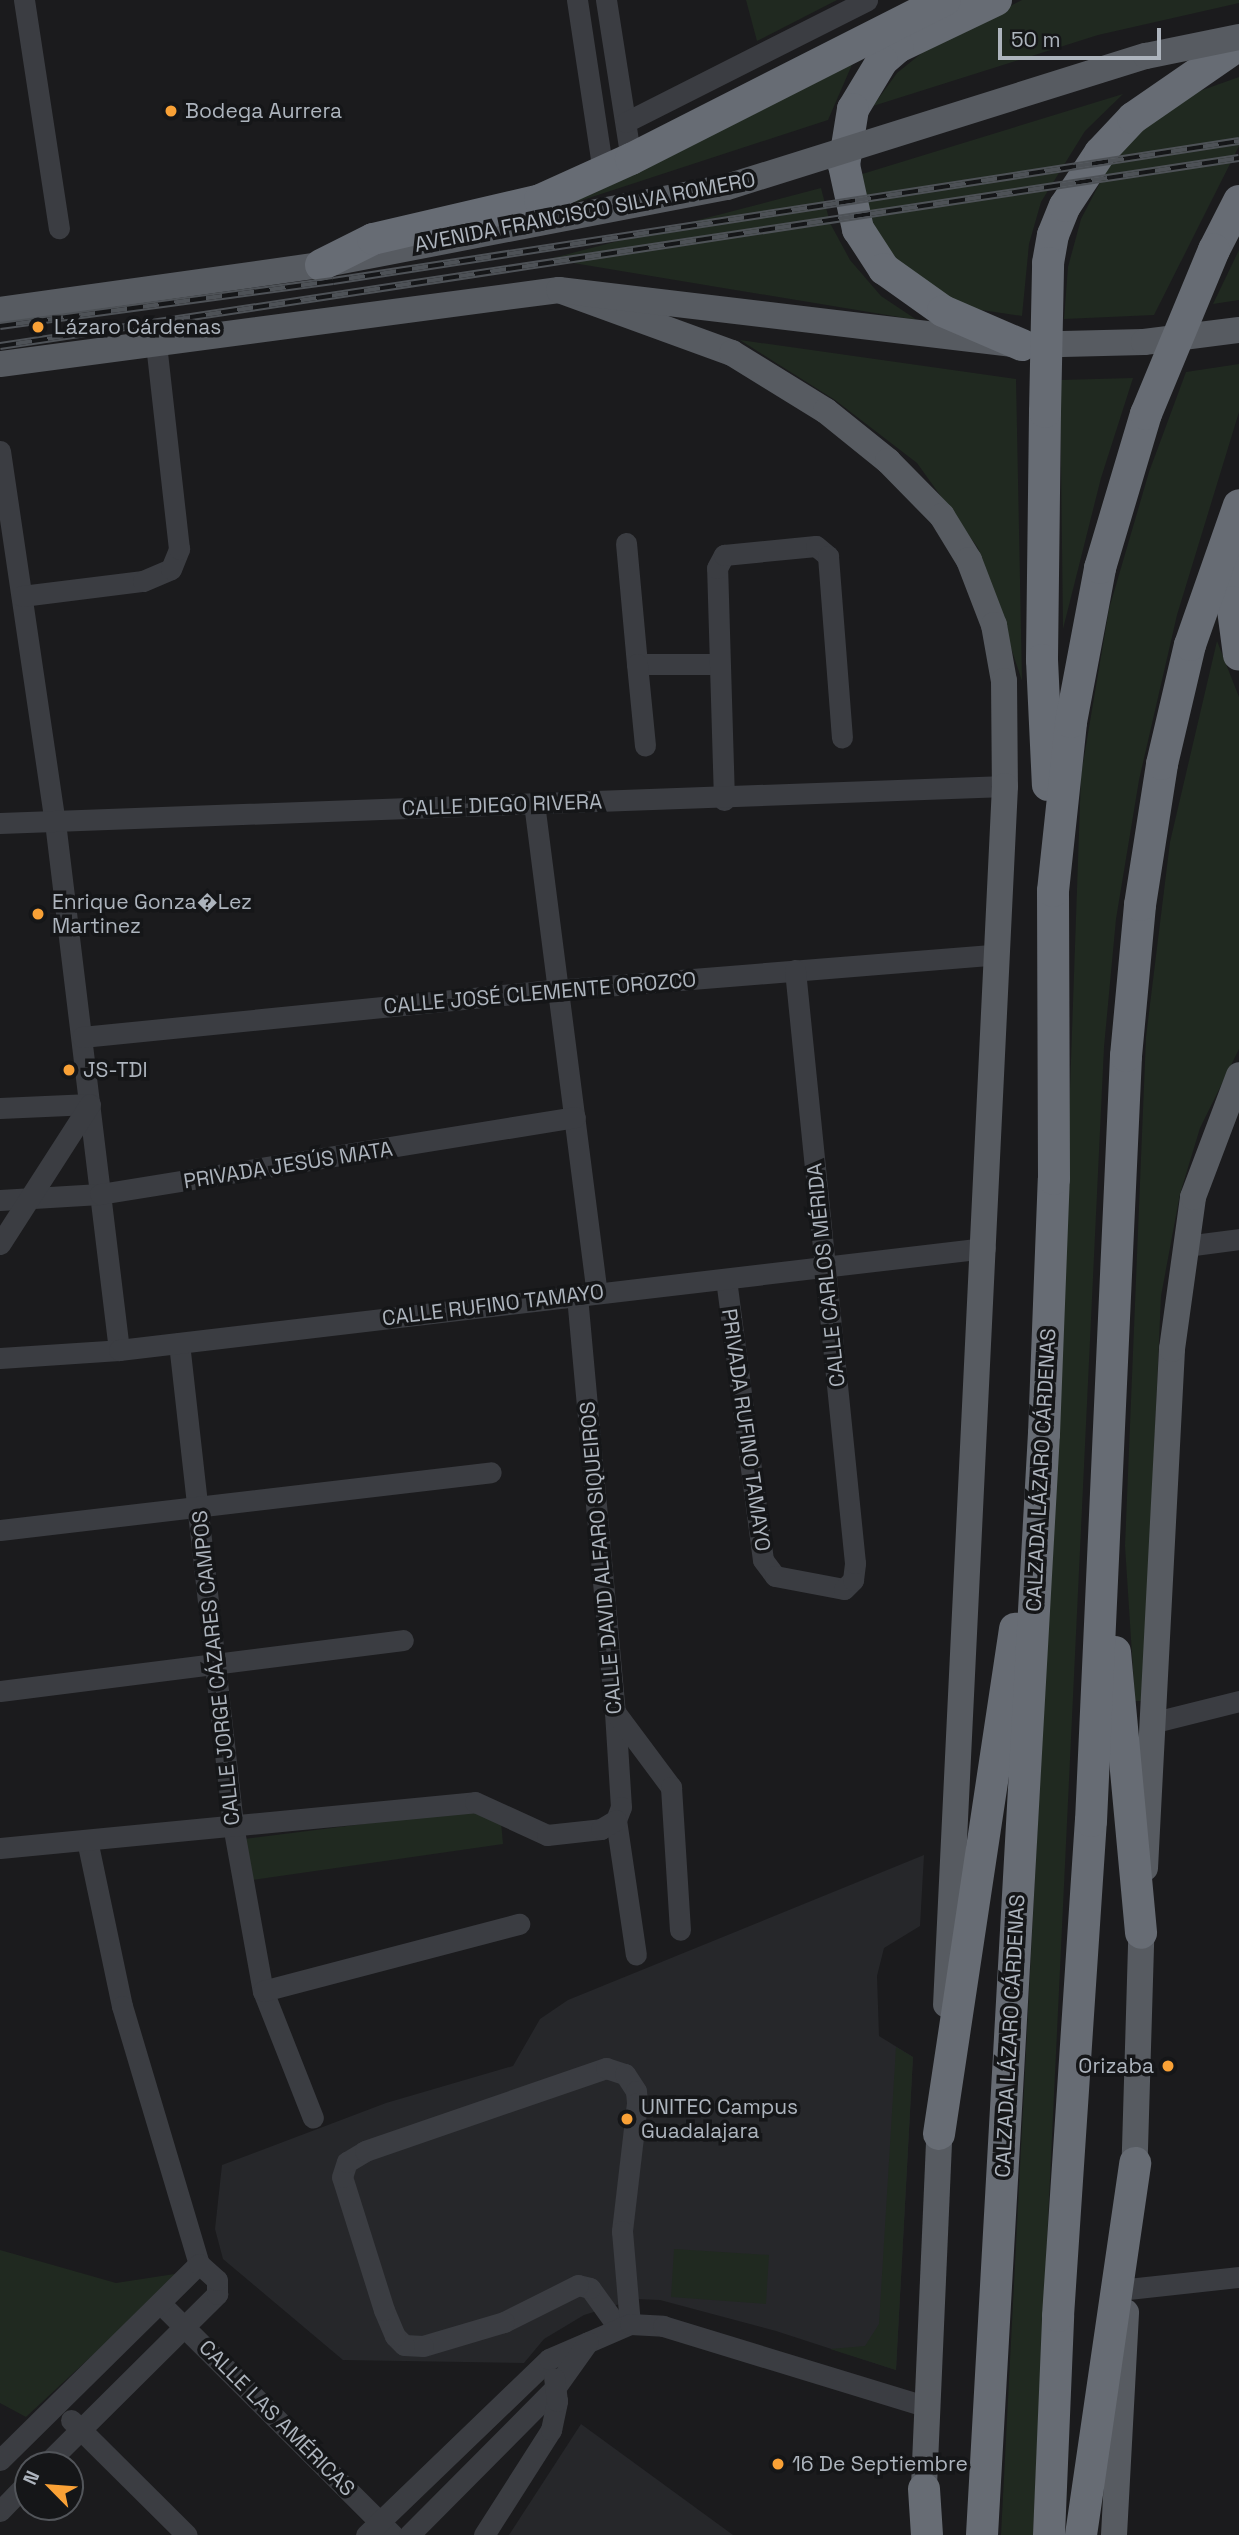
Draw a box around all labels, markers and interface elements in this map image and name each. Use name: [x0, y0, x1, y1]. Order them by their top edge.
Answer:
scale bar: [1001, 14, 1164, 58]
text: 50 m: [1011, 26, 1061, 53]
place label: Bodega Aurrera: [185, 98, 342, 124]
marker: Bodega Aurrera: [163, 103, 179, 119]
street label: AVENIDA FRANCISCO SILVA ROMERO: [412, 166, 758, 258]
place label: Lázaro Cárdenas: [54, 314, 221, 340]
marker: Lázaro Cárdenas: [28, 317, 48, 337]
street label: CALLE DIEGO RIVERA: [401, 789, 603, 821]
place label: Enrique Gonza�Lez Martinez: [52, 889, 252, 939]
marker: Enrique Gonza�Lez Martinez: [30, 906, 46, 922]
street label: CALLE JOSÉ CLEMENTE OROZCO: [383, 967, 697, 1019]
place label: JS-TDI: [83, 1057, 148, 1083]
marker: JS-TDI: [61, 1062, 77, 1078]
street label: PRIVADA JESÚS MATA: [181, 1136, 395, 1194]
street label: CALLE CARLOS MÉRIDA: [802, 1162, 850, 1388]
street label: CALLE RUFINO TAMAYO: [380, 1279, 606, 1331]
street label: PRIVADA RUFINO TAMAYO: [716, 1307, 776, 1553]
street label: CALZADA LÁZARO CÁRDENAS: [1021, 1328, 1061, 1612]
street label: CALLE DAVID ALFARO SIQUEIROS: [575, 1400, 627, 1716]
street label: CALLE JORGE CÁZARES CAMPOS: [187, 1509, 245, 1827]
street label: CALZADA LÁZARO CÁRDENAS: [990, 1894, 1030, 2178]
place label: Orizaba: [1078, 2053, 1154, 2079]
marker: Orizaba: [1160, 2058, 1176, 2074]
place label: UNITEC Campus Guadalajara: [641, 2094, 798, 2144]
marker: UNITEC Campus Guadalajara: [619, 2111, 635, 2127]
street label: CALLE LAS AMÉRICAS: [194, 2335, 360, 2501]
north arrow: [14, 2451, 84, 2521]
place label: 16 De Septiembre: [792, 2451, 968, 2477]
marker: 16 De Septiembre: [770, 2456, 786, 2472]
text: N: [17, 2467, 45, 2489]

